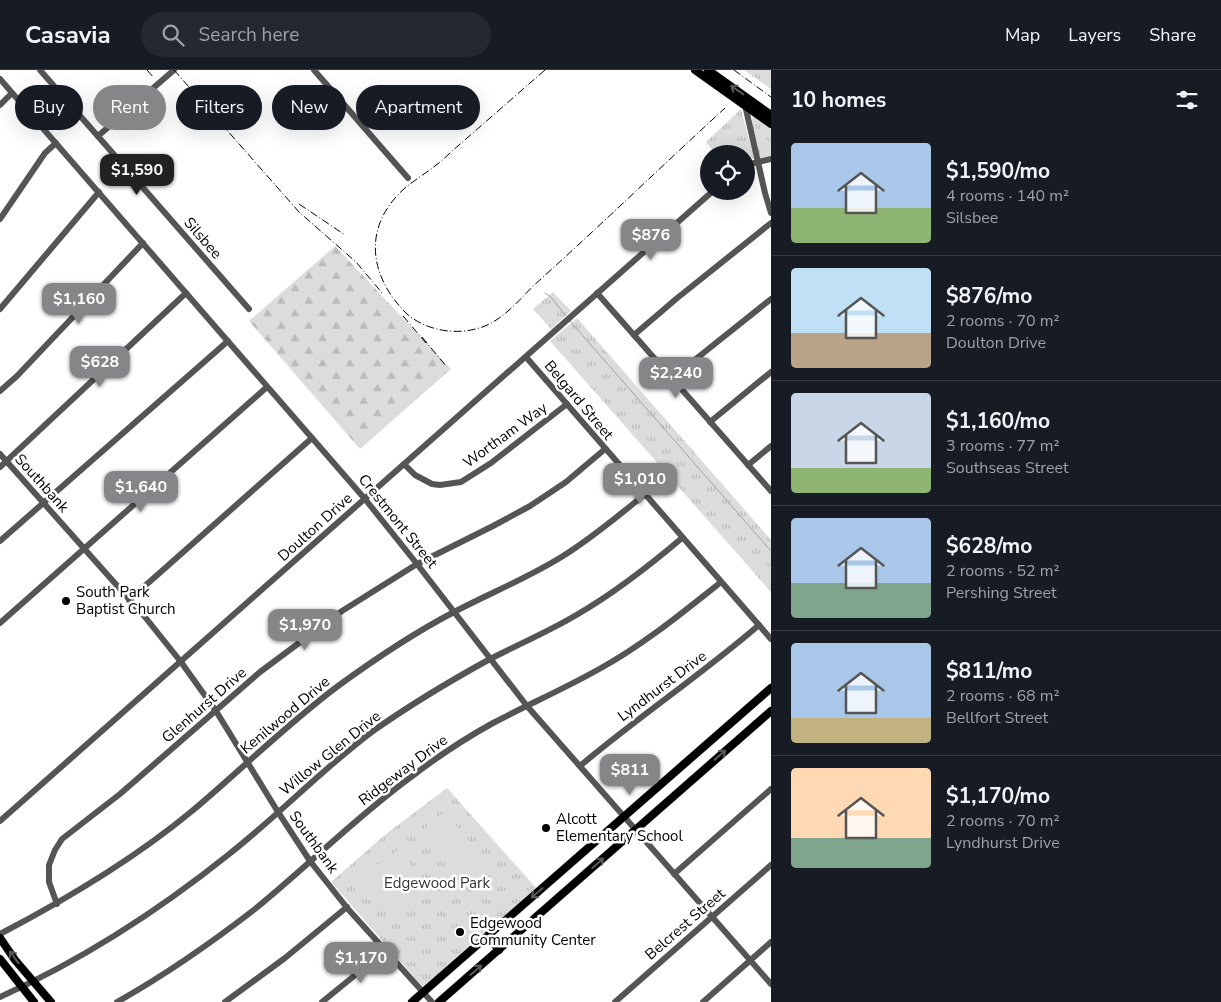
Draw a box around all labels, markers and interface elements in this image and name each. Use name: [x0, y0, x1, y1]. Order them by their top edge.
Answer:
search box: [141, 12, 491, 57]
text: Casavia: [25, 19, 111, 51]
icon: search: [159, 21, 187, 49]
text: Search here: [199, 22, 299, 48]
text: Map: [1005, 23, 1040, 47]
text: Layers: [1068, 23, 1121, 47]
text: Share: [1149, 23, 1196, 47]
chip: Buy: [15, 85, 83, 130]
chip: Rent: [93, 85, 166, 130]
chip: Filters: [176, 85, 262, 130]
chip: New: [272, 85, 346, 130]
chip: Apartment: [356, 85, 480, 130]
one-way arrow: [730, 85, 744, 95]
text: 10 homes: [791, 86, 886, 114]
icon: filters: [1173, 86, 1201, 114]
map controls: [700, 145, 755, 200]
button: locate: [700, 145, 755, 200]
pin: $1,590: [96, 154, 178, 196]
text: $1,590/mo: [946, 157, 1050, 185]
text: $1,590: [111, 159, 163, 181]
icon: home: [831, 163, 891, 223]
text: 4 rooms · 140 m²: [946, 185, 1069, 207]
text: Silsbee: [946, 207, 998, 229]
street label: Silsbee: [179, 213, 227, 263]
pin: $876: [621, 218, 681, 261]
text: $876: [632, 224, 670, 246]
pin: $1,160: [38, 282, 120, 325]
text: $876/mo: [946, 282, 1032, 310]
text: $1,160: [53, 288, 105, 310]
icon: home: [831, 288, 891, 348]
text: 2 rooms · 70 m²: [946, 310, 1059, 332]
text: Doulton Drive: [946, 332, 1046, 354]
pin: $628: [70, 346, 130, 388]
text: $628: [81, 351, 119, 373]
street label: Belgard Street: [540, 356, 619, 445]
pin: $2,240: [635, 356, 717, 399]
text: $2,240: [650, 362, 702, 384]
street label: Wortham Way: [459, 398, 551, 472]
text: $1,160/mo: [946, 407, 1050, 435]
icon: home: [831, 413, 891, 473]
text: 3 rooms · 77 m²: [946, 435, 1059, 457]
street label: Southbank: [10, 449, 74, 517]
text: Southseas Street: [946, 457, 1069, 479]
pin: $1,010: [599, 462, 681, 505]
text: $1,010: [614, 468, 666, 490]
pin: $1,640: [100, 470, 182, 513]
street label: Crestmont Street: [354, 470, 443, 573]
text: $1,640: [115, 476, 167, 498]
street label: Doulton Drive: [274, 488, 357, 566]
text: $628/mo: [946, 532, 1032, 560]
icon: home: [831, 538, 891, 598]
text: 2 rooms · 52 m²: [946, 560, 1059, 582]
place label: South Park Baptist Church: [76, 582, 176, 619]
text: Pershing Street: [946, 582, 1057, 604]
marker: South Park Baptist Church: [60, 595, 72, 607]
pin: $1,970: [264, 608, 346, 651]
text: $1,970: [279, 614, 331, 636]
street label: Lyndhurst Drive: [613, 646, 711, 726]
text: $811/mo: [946, 657, 1032, 685]
street label: Glenhurst Drive: [158, 663, 250, 747]
icon: home: [831, 663, 891, 723]
street label: Kenilwood Drive: [236, 672, 334, 758]
text: 2 rooms · 68 m²: [946, 685, 1059, 707]
street label: Willow Glen Drive: [275, 706, 385, 800]
text: Bellfort Street: [946, 707, 1048, 729]
street label: Ridgeway Drive: [354, 730, 452, 810]
one-way arrow: [714, 750, 727, 761]
pin: $811: [600, 754, 660, 796]
text: $811: [611, 759, 649, 781]
text: $1,170/mo: [946, 782, 1050, 810]
icon: home: [831, 788, 891, 848]
street label: Southbank: [285, 807, 344, 878]
place label: Alcott Elementary School: [556, 809, 683, 846]
text: 2 rooms · 70 m²: [946, 810, 1059, 832]
marker: Alcott Elementary School: [540, 822, 552, 834]
text: Lyndhurst Drive: [946, 832, 1060, 854]
one-way arrow: [592, 857, 605, 868]
park label: Edgewood Park: [384, 873, 490, 893]
street label: Belcrest Street: [641, 883, 730, 964]
one-way arrow: [530, 887, 543, 899]
place label: Edgewood Community Center: [470, 913, 596, 950]
marker: Edgewood Community Center: [454, 926, 466, 938]
pin: $1,170: [320, 942, 402, 984]
text: $1,170: [335, 947, 387, 969]
one-way arrow: [8, 951, 19, 964]
one-way arrow: [469, 965, 482, 976]

